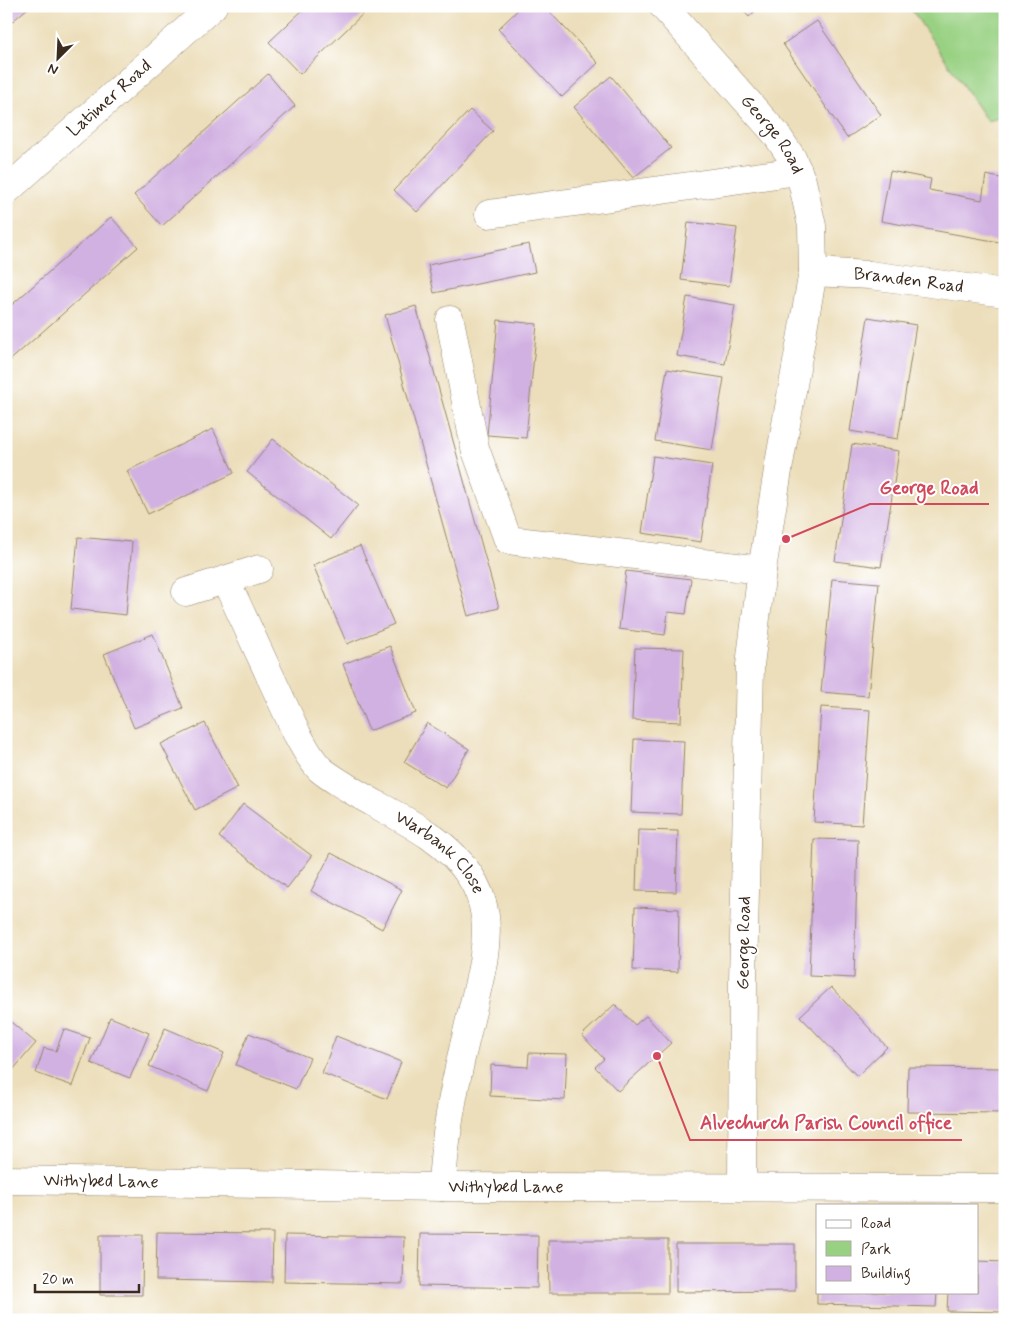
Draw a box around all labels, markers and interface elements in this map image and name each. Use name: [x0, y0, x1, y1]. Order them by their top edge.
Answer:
north arrow: [32, 32, 82, 82]
street label: Latimer Road: [62, 54, 157, 142]
text: N: [45, 59, 61, 79]
street label: George Road: [735, 90, 810, 178]
street label: Branden Road: [853, 262, 965, 299]
callout: George Road: [870, 470, 989, 504]
text: George Road: [879, 476, 979, 504]
street label: Warbank Close: [391, 805, 490, 898]
street label: George Road: [731, 896, 758, 990]
callout: Alvechurch Parish Council office: [690, 1106, 962, 1140]
text: Alvechurch Parish Council office: [700, 1111, 953, 1136]
street label: Withybed Lane: [43, 1169, 159, 1194]
street label: Withybed Lane: [448, 1175, 564, 1199]
legend: [816, 1204, 978, 1294]
text: Road: [861, 1214, 891, 1234]
text: Park: [861, 1240, 891, 1260]
scale bar: [35, 1261, 139, 1293]
text: Building: [861, 1264, 911, 1285]
text: 20 m: [42, 1270, 74, 1290]

